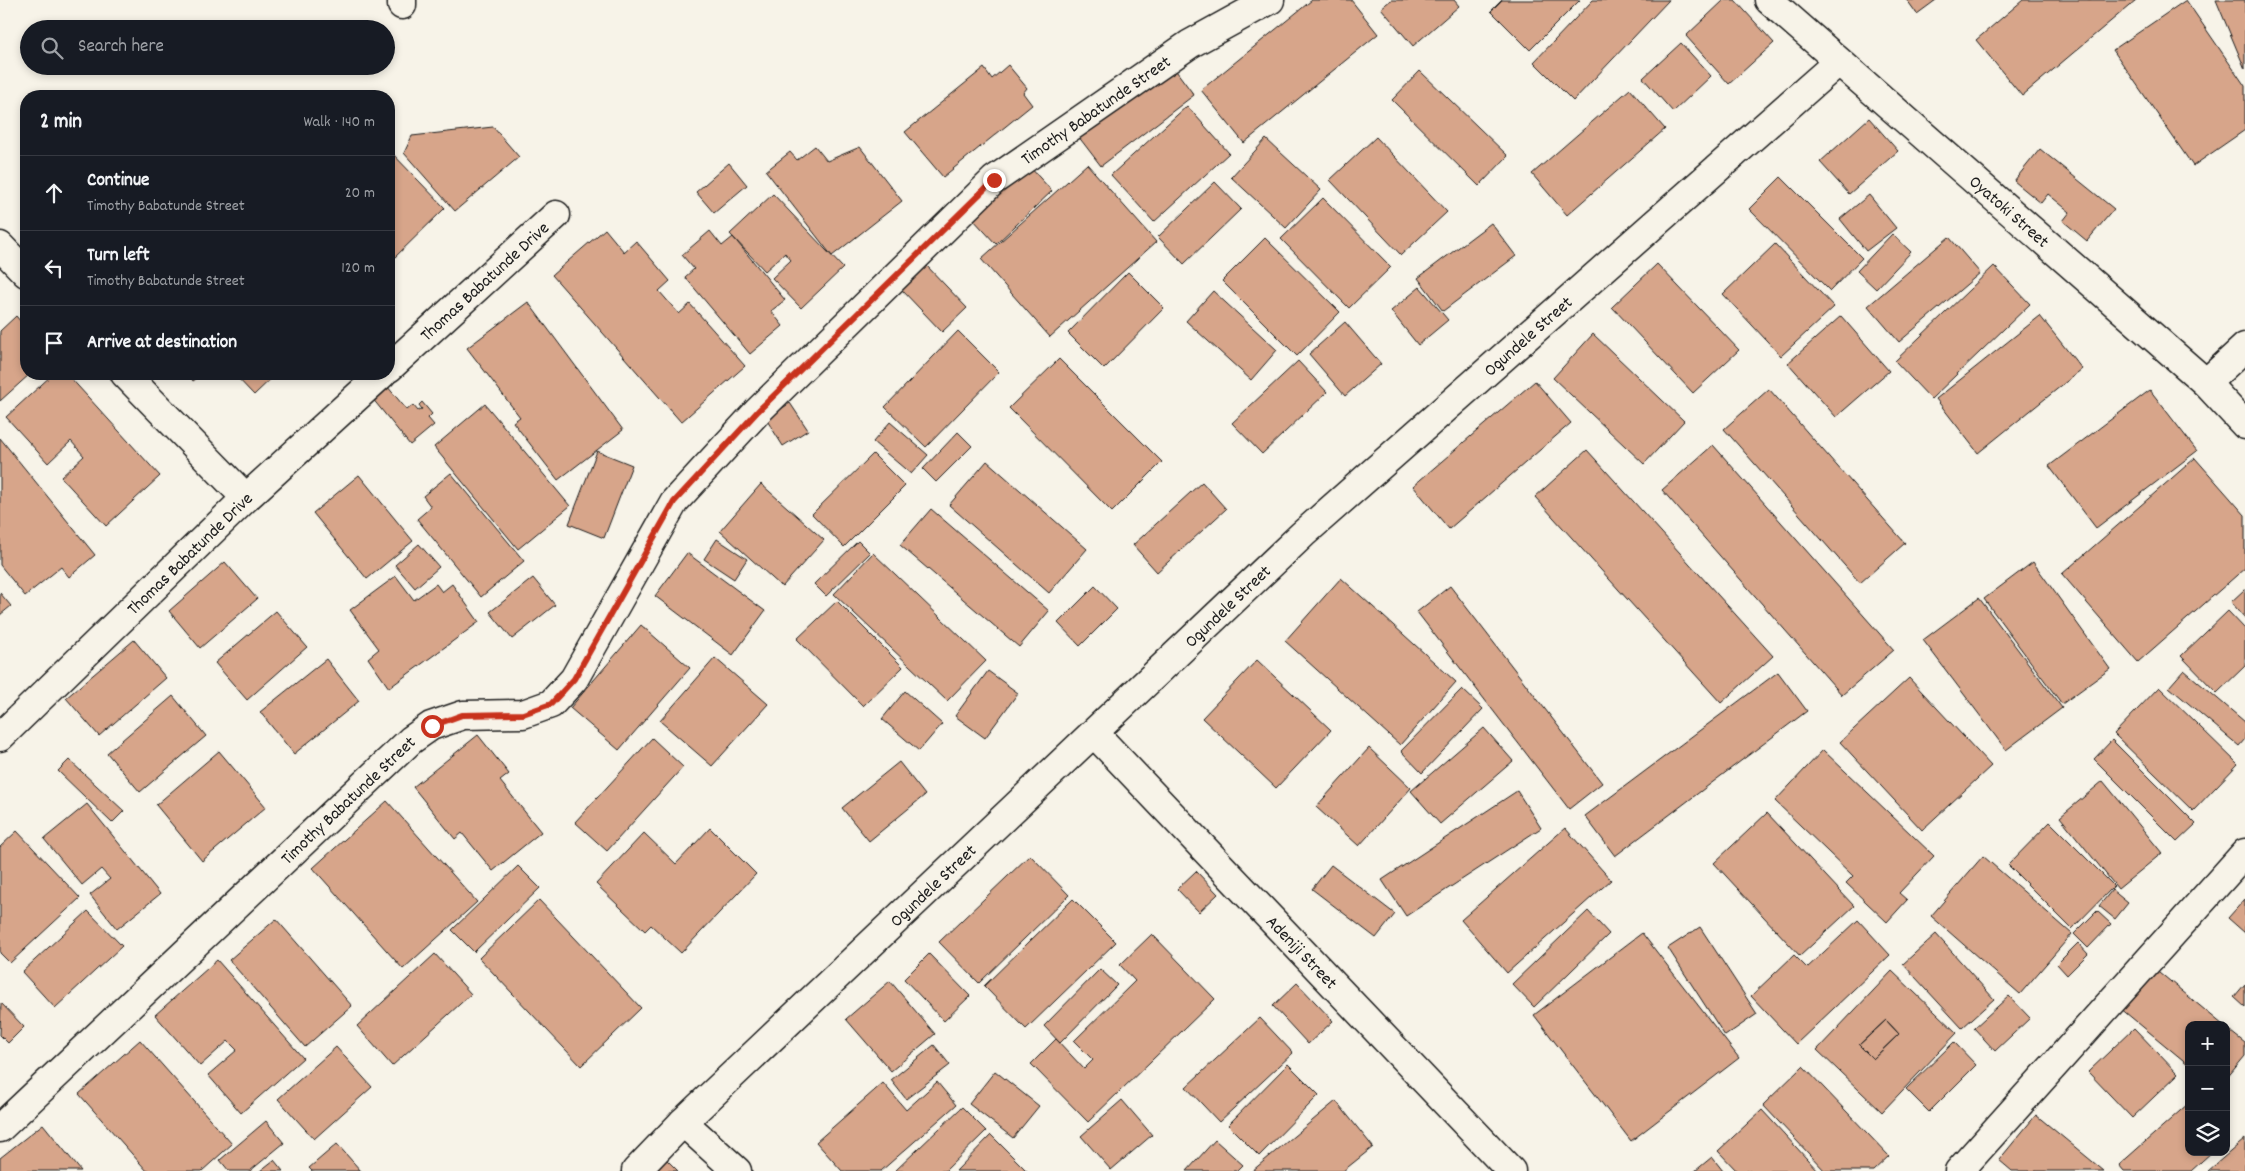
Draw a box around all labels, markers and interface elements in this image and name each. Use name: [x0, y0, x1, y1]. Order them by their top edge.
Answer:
search box: [20, 20, 395, 75]
icon: search: [38, 34, 66, 62]
text: Search here: [78, 34, 164, 61]
street label: Timothy Babatunde Street: [1017, 51, 1177, 173]
text: 2 min: [40, 108, 82, 138]
text: Walk · 140 m: [303, 111, 375, 134]
text: Continue: [87, 168, 149, 195]
route end: [983, 169, 1006, 192]
street label: Oyatoki Street: [1962, 171, 2054, 255]
icon: ahead: [40, 179, 68, 207]
text: 20 m: [345, 182, 375, 205]
text: Timothy Babatunde Street: [87, 195, 245, 218]
street label: Thomas Babatunde Drive: [416, 217, 556, 348]
text: Turn left: [87, 243, 150, 270]
icon: left: [40, 254, 68, 282]
text: 120 m: [341, 257, 375, 280]
text: Timothy Babatunde Street: [87, 270, 245, 293]
street label: Ogundele Street: [1480, 291, 1579, 384]
icon: arrive: [40, 329, 68, 357]
text: Arrive at destination: [87, 330, 237, 357]
street label: Thomas Babatunde Drive: [122, 487, 260, 622]
street label: Ogundele Street: [1180, 560, 1278, 655]
route start: [421, 715, 444, 738]
street label: Timothy Babatunde Street: [276, 731, 423, 872]
street label: Ogundele Street: [886, 840, 983, 934]
street label: Adeniji Street: [1259, 911, 1342, 996]
map controls: [2185, 1021, 2230, 1156]
button: +: [2185, 1021, 2230, 1066]
button: −: [2185, 1066, 2230, 1111]
button: layers: [2185, 1111, 2230, 1156]

